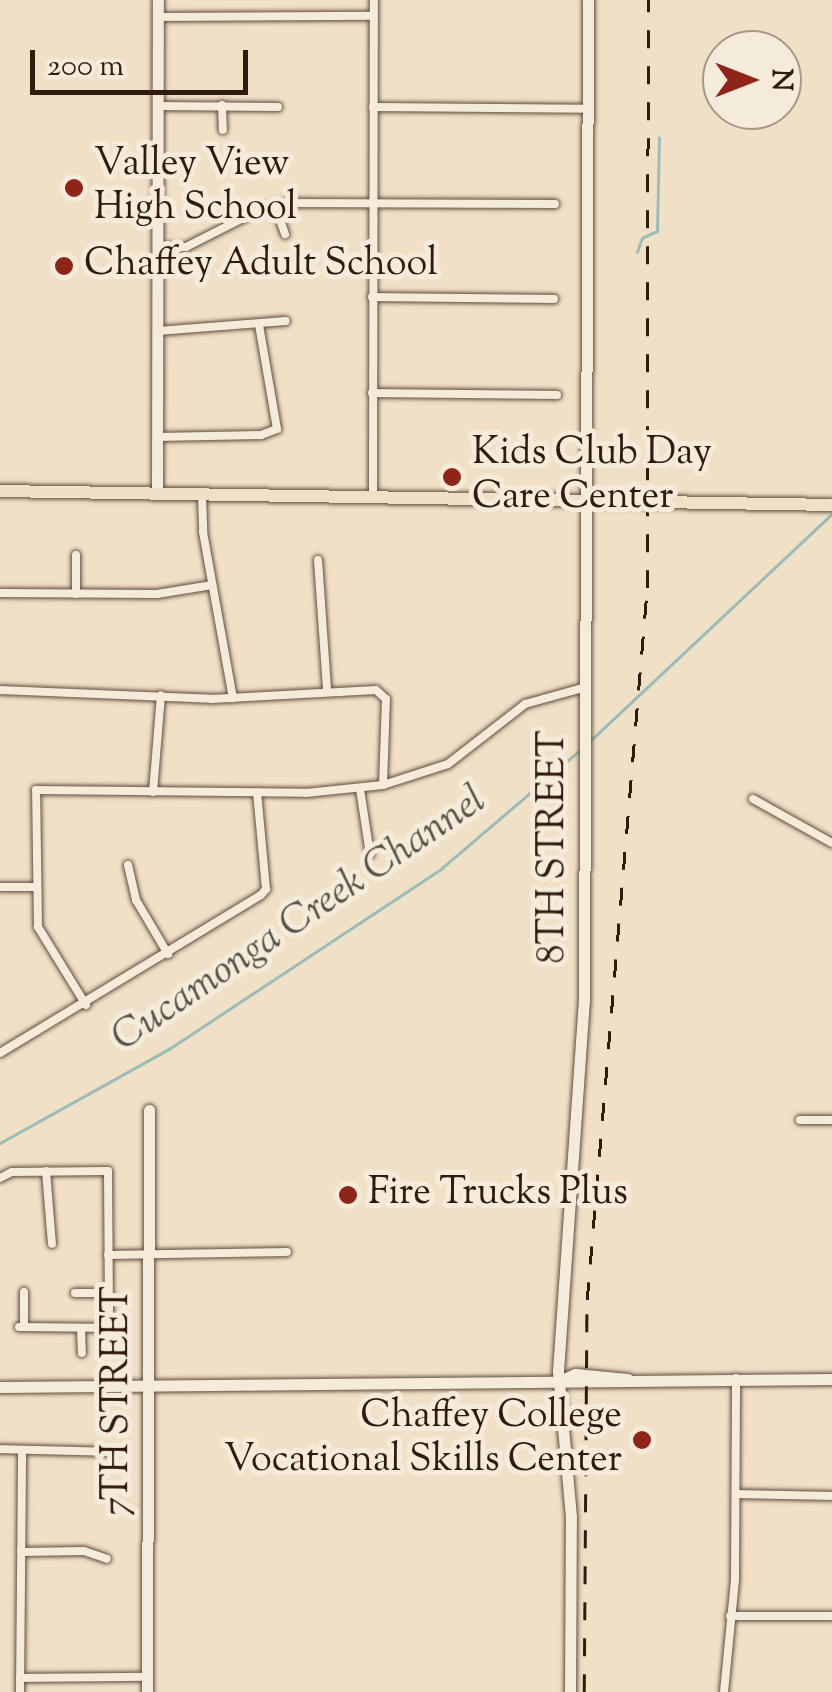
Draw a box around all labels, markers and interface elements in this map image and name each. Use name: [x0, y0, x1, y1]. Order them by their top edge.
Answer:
scale bar: [35, 30, 252, 92]
north arrow: [702, 30, 802, 130]
text: 200 m: [47, 46, 124, 89]
text: N: [760, 69, 800, 91]
place label: Valley View High School: [94, 143, 297, 232]
marker: Valley View High School: [63, 177, 85, 199]
place label: Chaffey Adult School: [84, 243, 438, 289]
marker: Chaffey Adult School: [53, 255, 75, 277]
place label: Kids Club Day Care Center: [472, 432, 712, 522]
marker: Kids Club Day Care Center: [441, 466, 463, 488]
street label: 8TH STREET: [532, 730, 578, 964]
water label: Cucamonga Creek Channel: [104, 778, 496, 1064]
place label: Fire Trucks Plus: [368, 1172, 628, 1218]
marker: Fire Trucks Plus: [337, 1184, 359, 1206]
street label: 7TH STREET: [96, 1286, 142, 1516]
place label: Chaffey College Vocational Skills Center: [224, 1395, 622, 1485]
marker: Chaffey College Vocational Skills Center: [631, 1429, 653, 1451]

